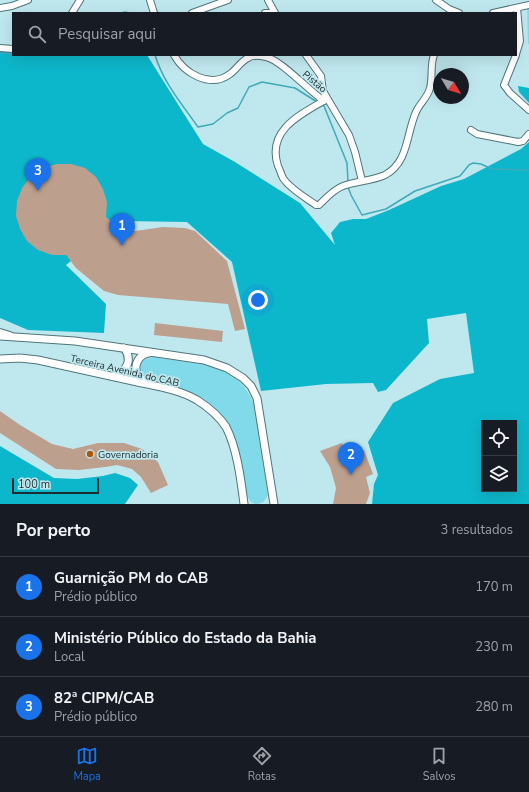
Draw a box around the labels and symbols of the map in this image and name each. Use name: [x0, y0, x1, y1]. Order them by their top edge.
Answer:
street label: Pistão: [299, 67, 330, 96]
north arrow: [433, 68, 469, 104]
pin: 3: [25, 158, 51, 191]
pin: 1: [109, 213, 135, 246]
your location: [248, 290, 268, 310]
street label: Terceira Avenida do CAB: [69, 352, 181, 390]
pin: 2: [338, 442, 364, 475]
place label: Governadoria: [98, 448, 158, 462]
marker: Governadoria: [85, 449, 95, 459]
scale bar: [12, 476, 99, 495]

